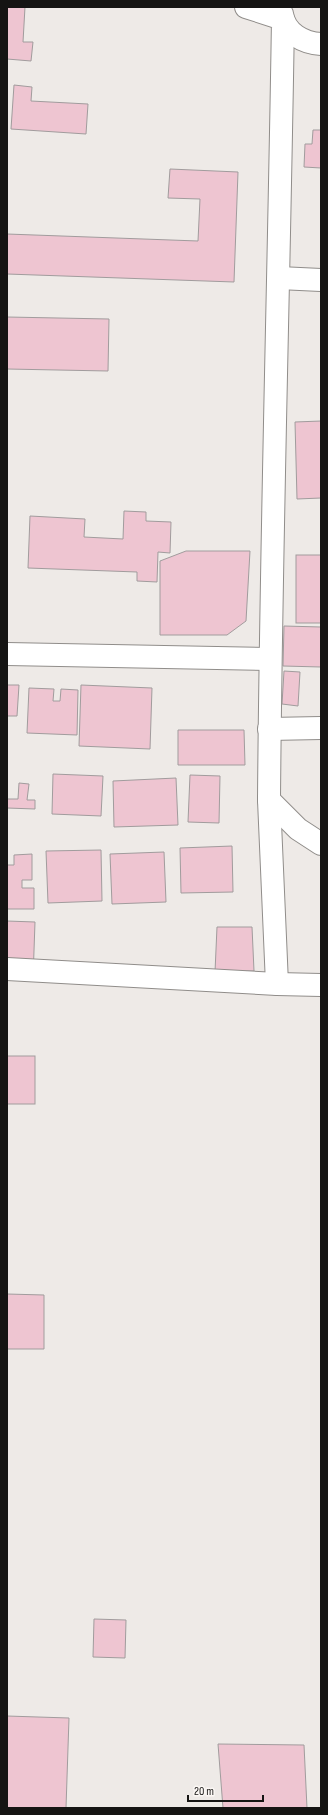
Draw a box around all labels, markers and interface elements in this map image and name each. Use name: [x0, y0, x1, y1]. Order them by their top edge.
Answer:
scale bar: [188, 1777, 263, 1803]
text: 20 m: [194, 1784, 214, 1799]

